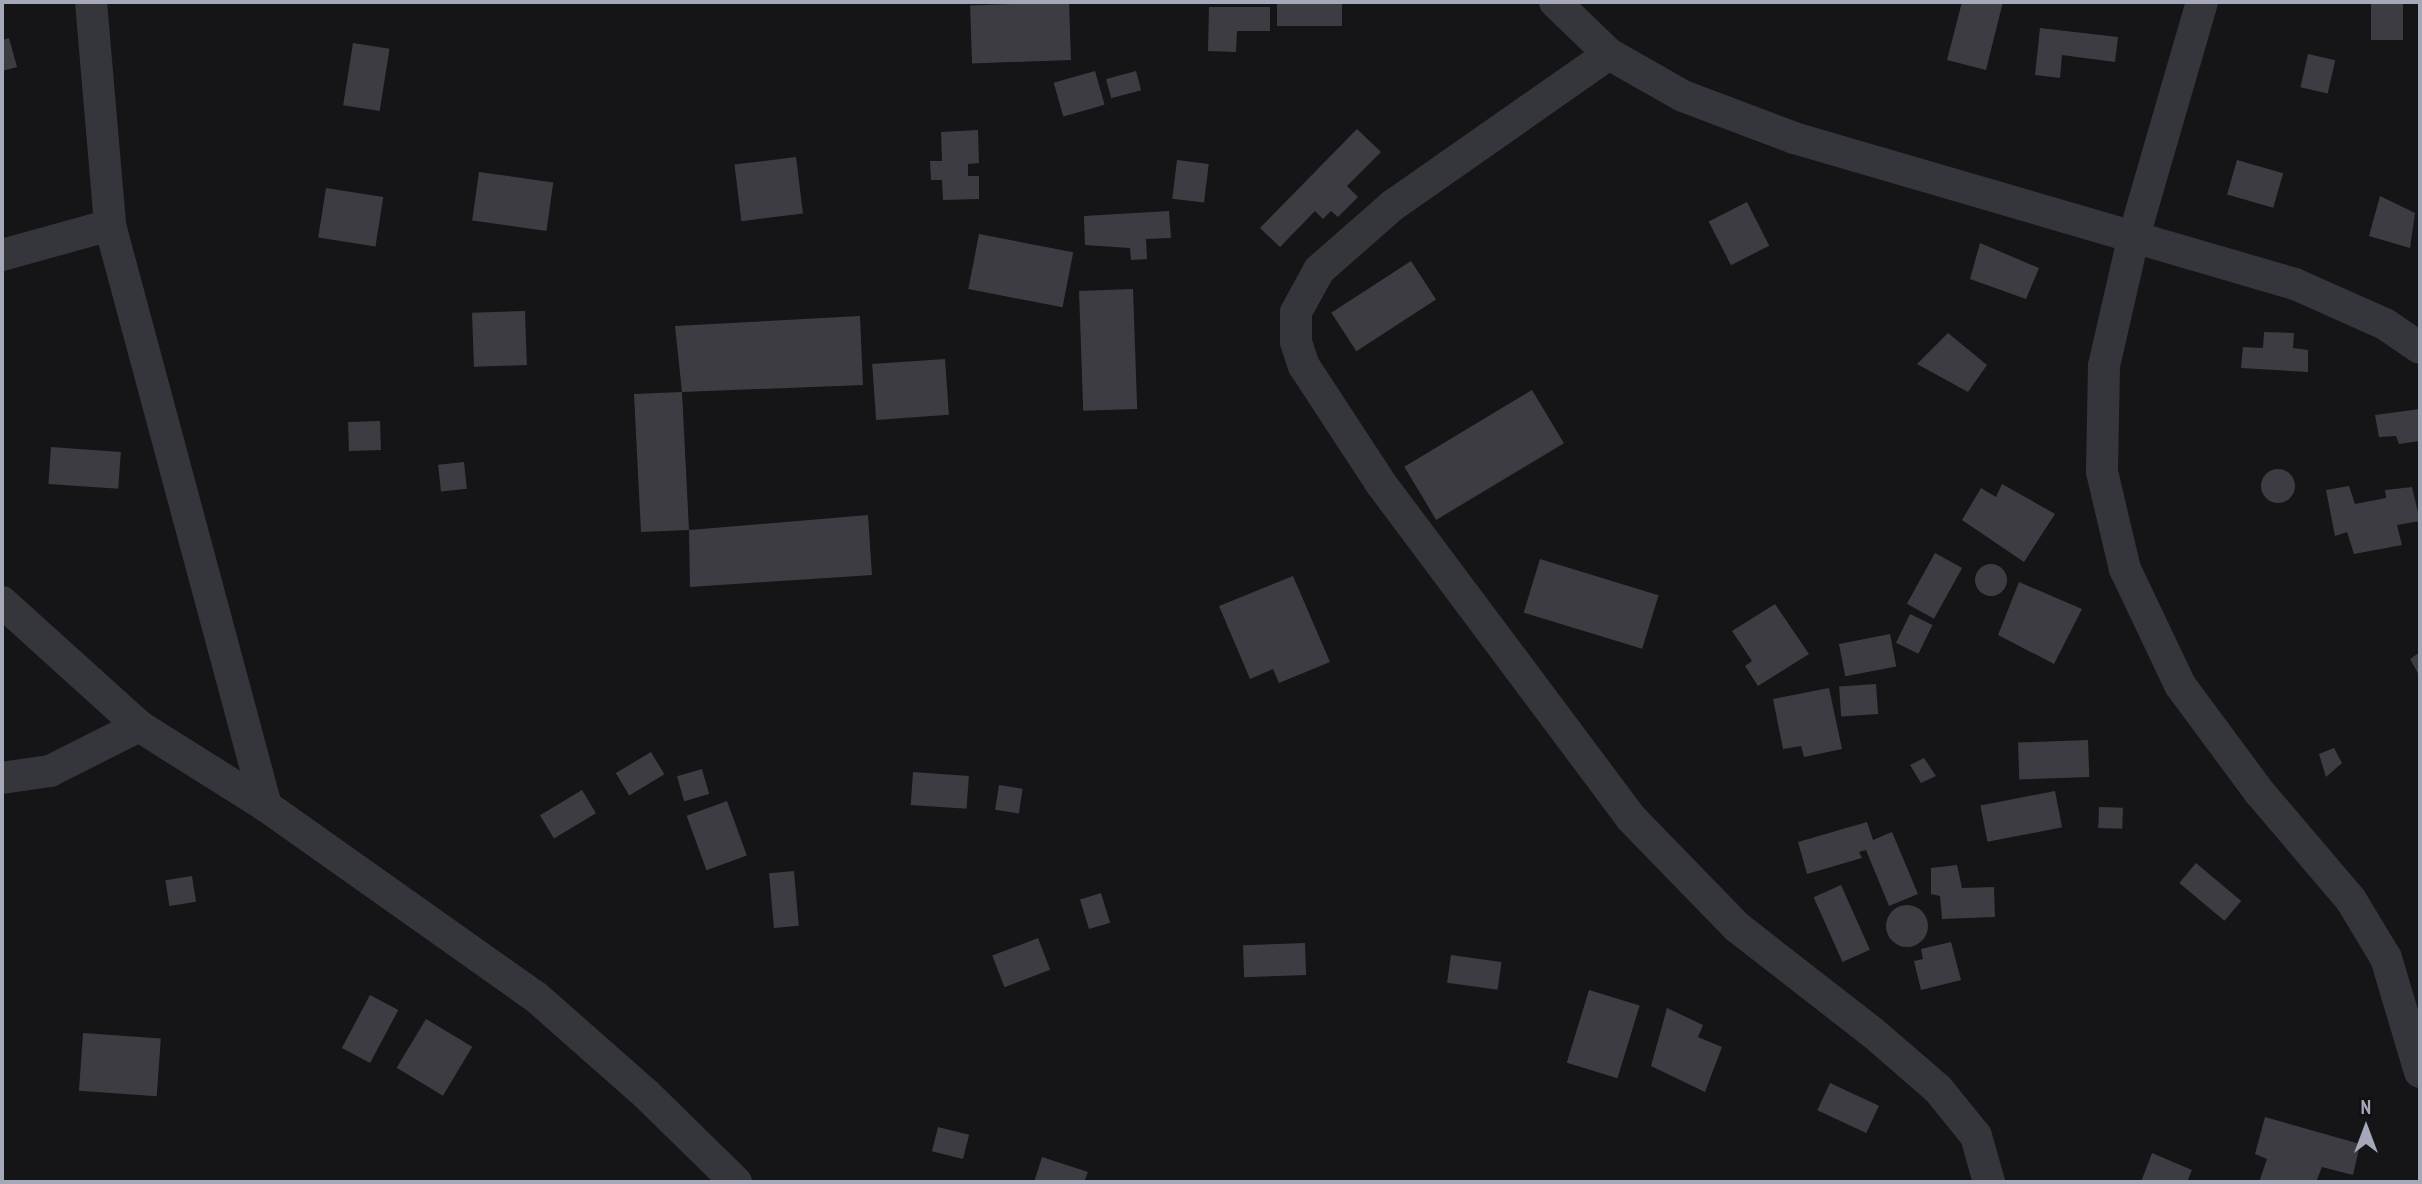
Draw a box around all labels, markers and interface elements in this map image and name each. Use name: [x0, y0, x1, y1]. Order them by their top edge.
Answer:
north arrow: [2331, 1093, 2401, 1163]
text: N: [2361, 1095, 2371, 1119]

